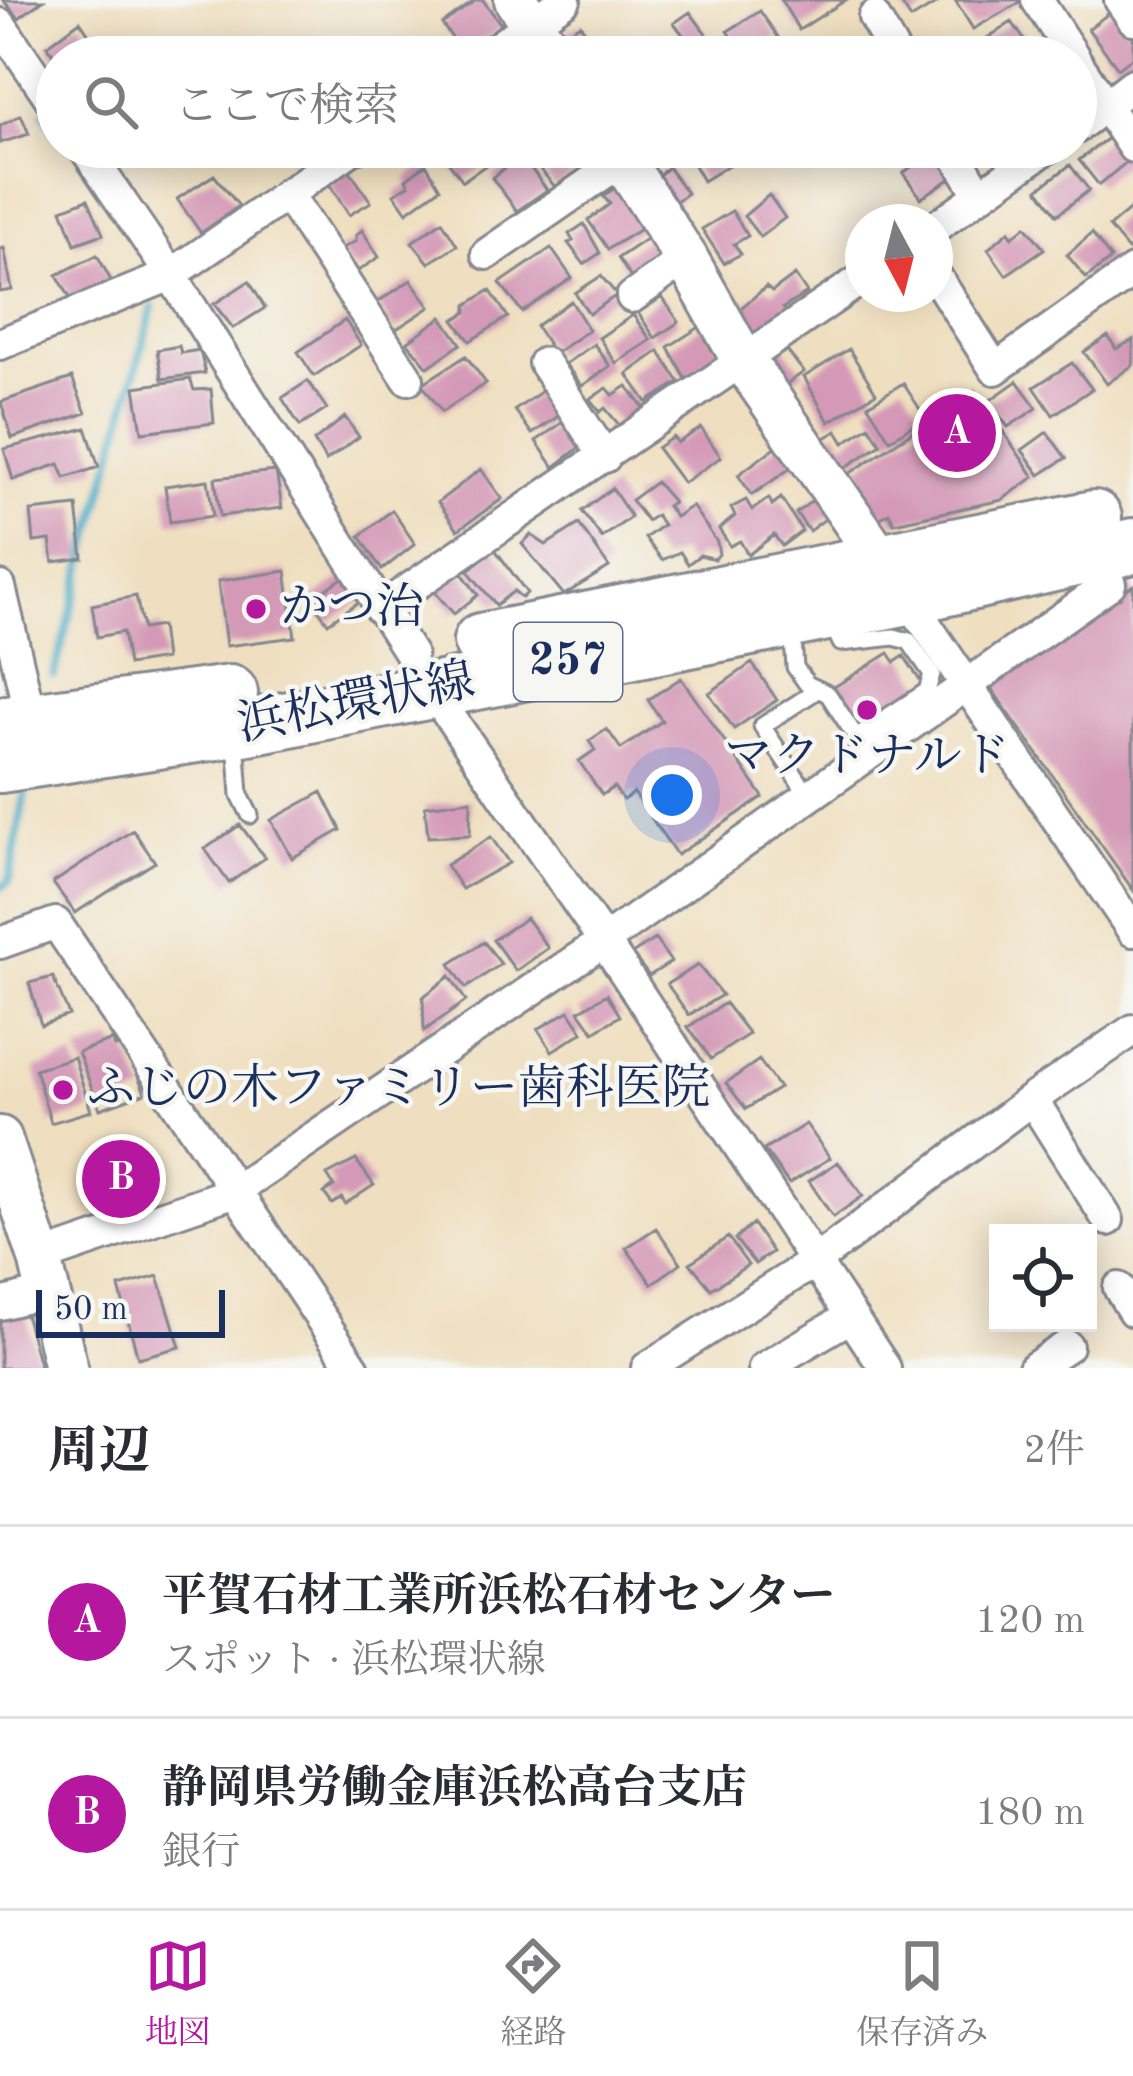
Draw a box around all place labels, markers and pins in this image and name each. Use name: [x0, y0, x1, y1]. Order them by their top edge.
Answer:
pin: A: [918, 388, 996, 478]
place label: かつ治: [280, 581, 424, 633]
marker: かつ治: [243, 596, 269, 622]
marker: マクドナルド: [854, 697, 880, 723]
place label: マクドナルド: [724, 733, 1010, 782]
place label: ふじの木ファミリー歯科医院: [87, 1062, 710, 1114]
marker: ふじの木ファミリー歯科医院: [50, 1077, 76, 1103]
pin: B: [82, 1134, 160, 1224]

